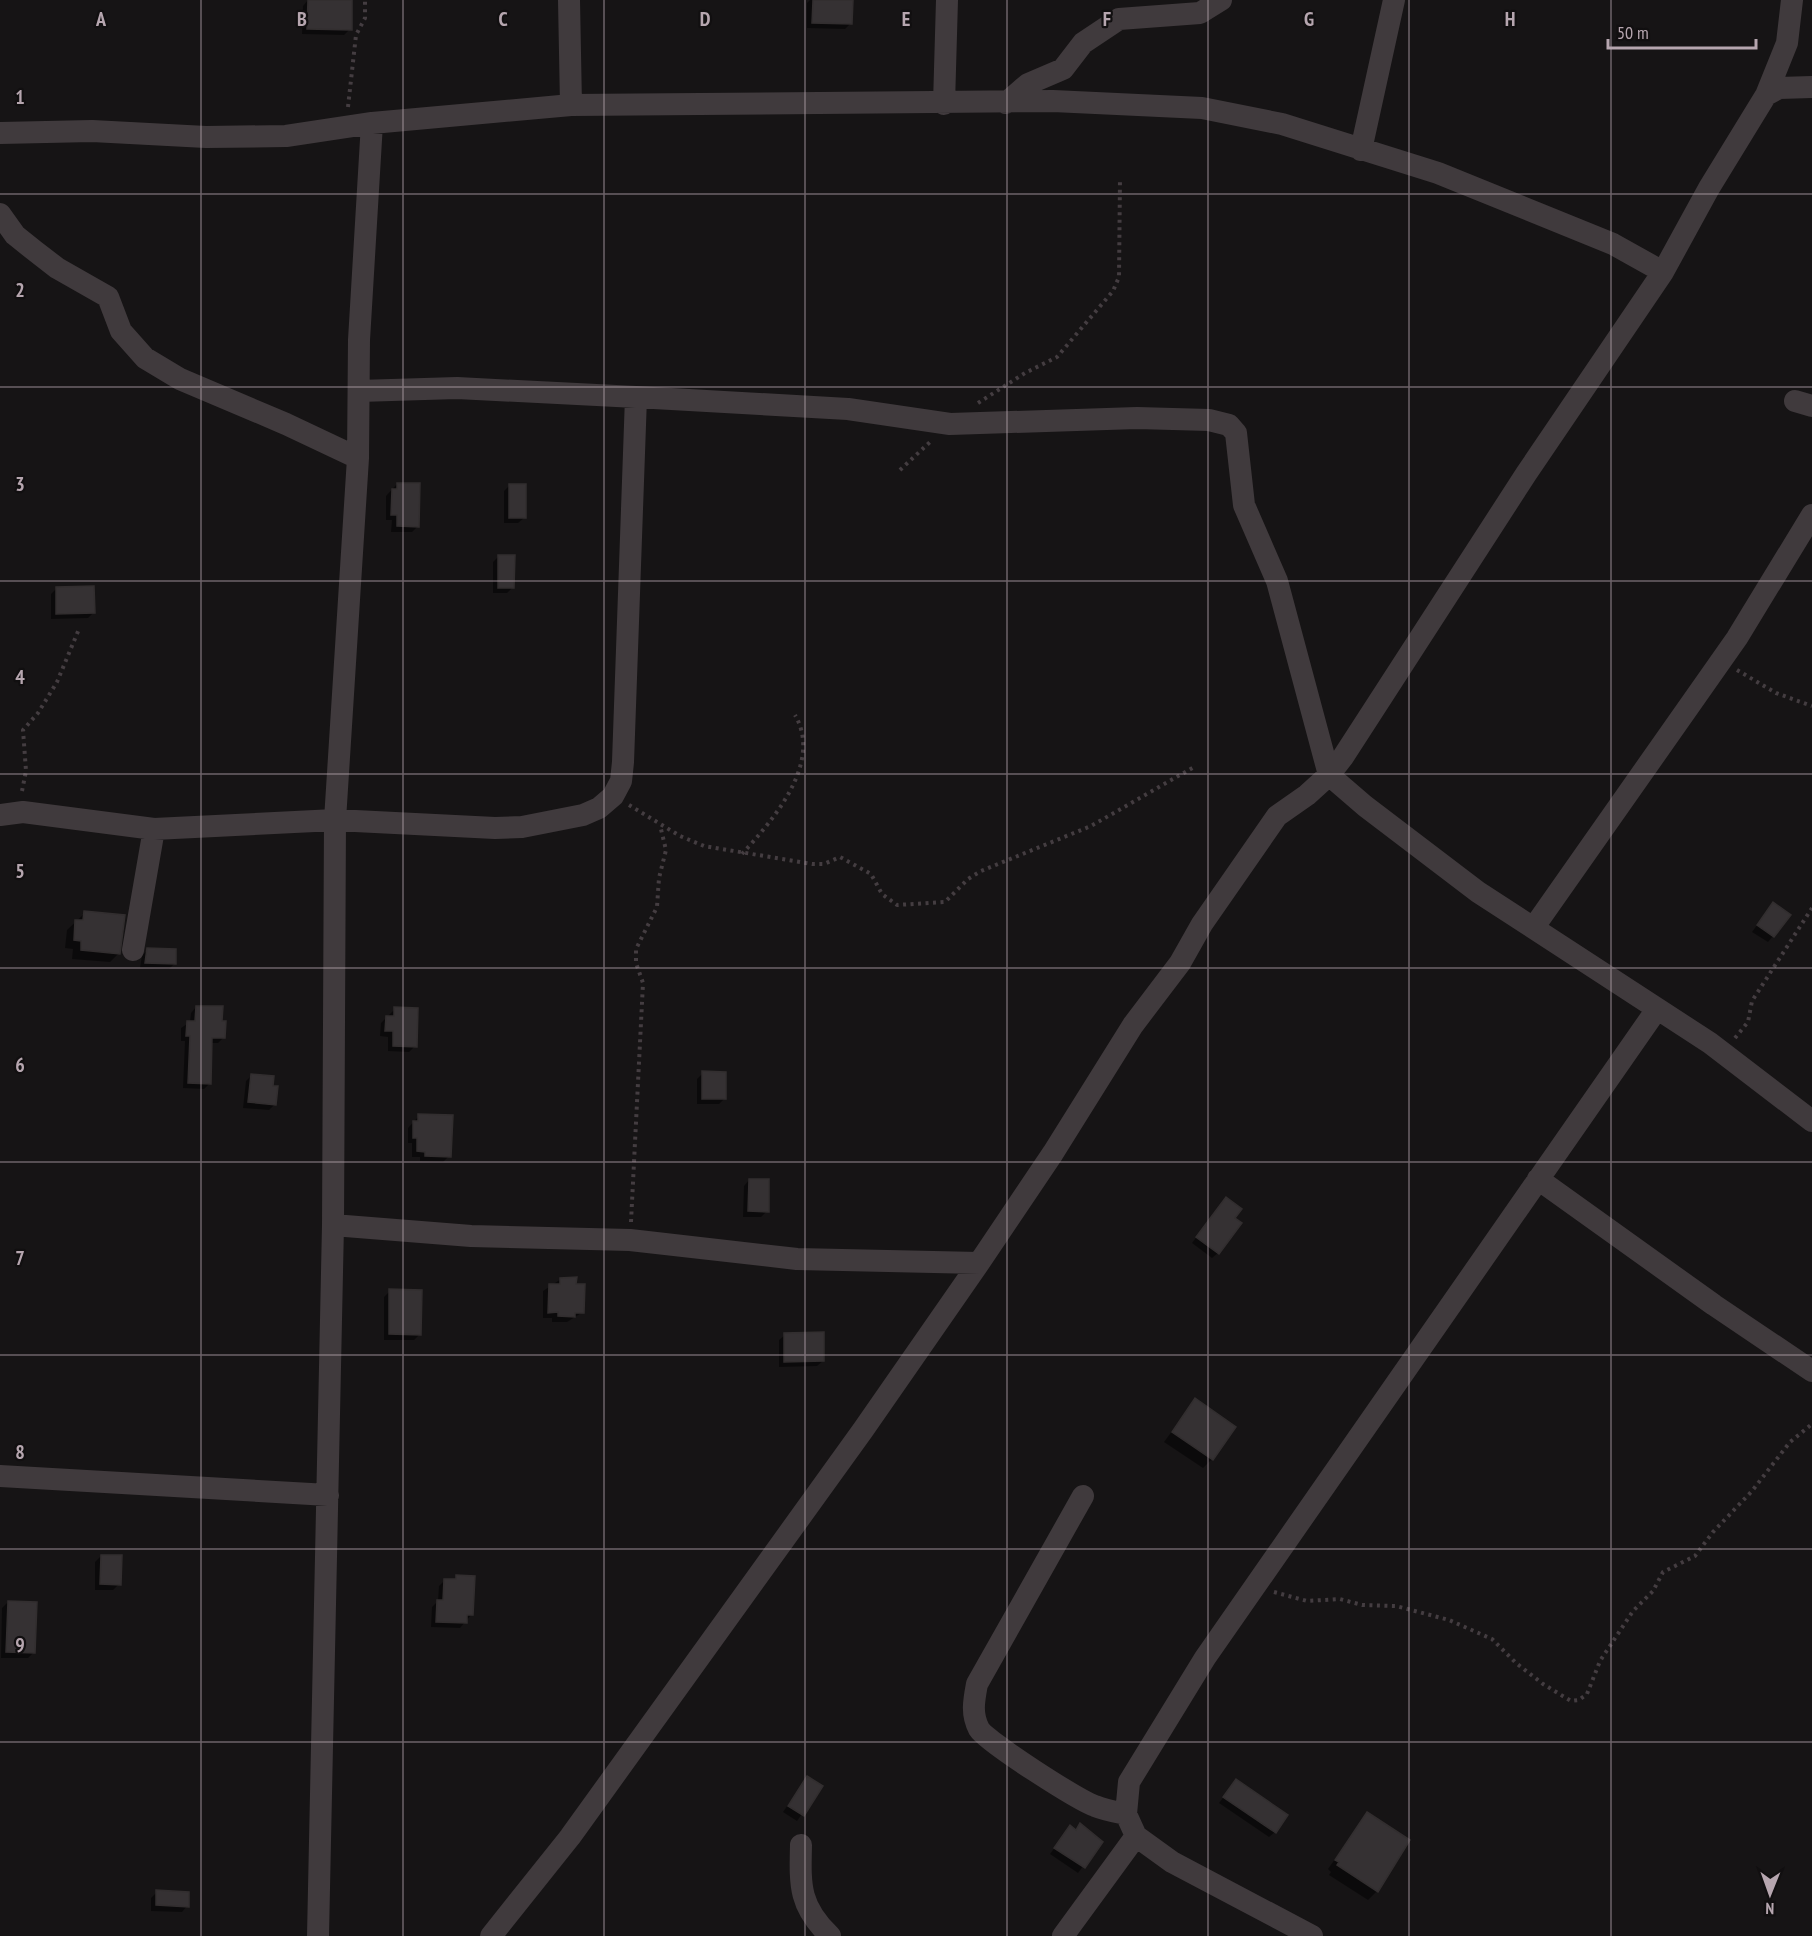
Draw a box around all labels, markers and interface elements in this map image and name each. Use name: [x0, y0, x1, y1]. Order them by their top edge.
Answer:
text: A: [95, 6, 107, 32]
text: B: [297, 6, 307, 32]
text: C: [498, 6, 508, 32]
text: D: [700, 6, 711, 32]
text: E: [902, 6, 910, 32]
text: F: [1103, 6, 1111, 32]
text: G: [1304, 6, 1314, 32]
text: H: [1505, 6, 1515, 32]
scale bar: [1608, 12, 1756, 50]
text: 50 m: [1617, 21, 1649, 44]
text: 1: [15, 84, 25, 110]
text: 2: [15, 277, 25, 303]
text: 3: [15, 471, 25, 497]
text: 4: [15, 664, 25, 690]
text: 5: [15, 858, 25, 884]
text: 6: [15, 1052, 25, 1078]
text: 7: [15, 1245, 25, 1271]
text: 8: [15, 1439, 25, 1465]
text: 9: [15, 1632, 25, 1658]
north arrow: [1740, 1864, 1800, 1924]
text: N: [1765, 1899, 1774, 1919]

